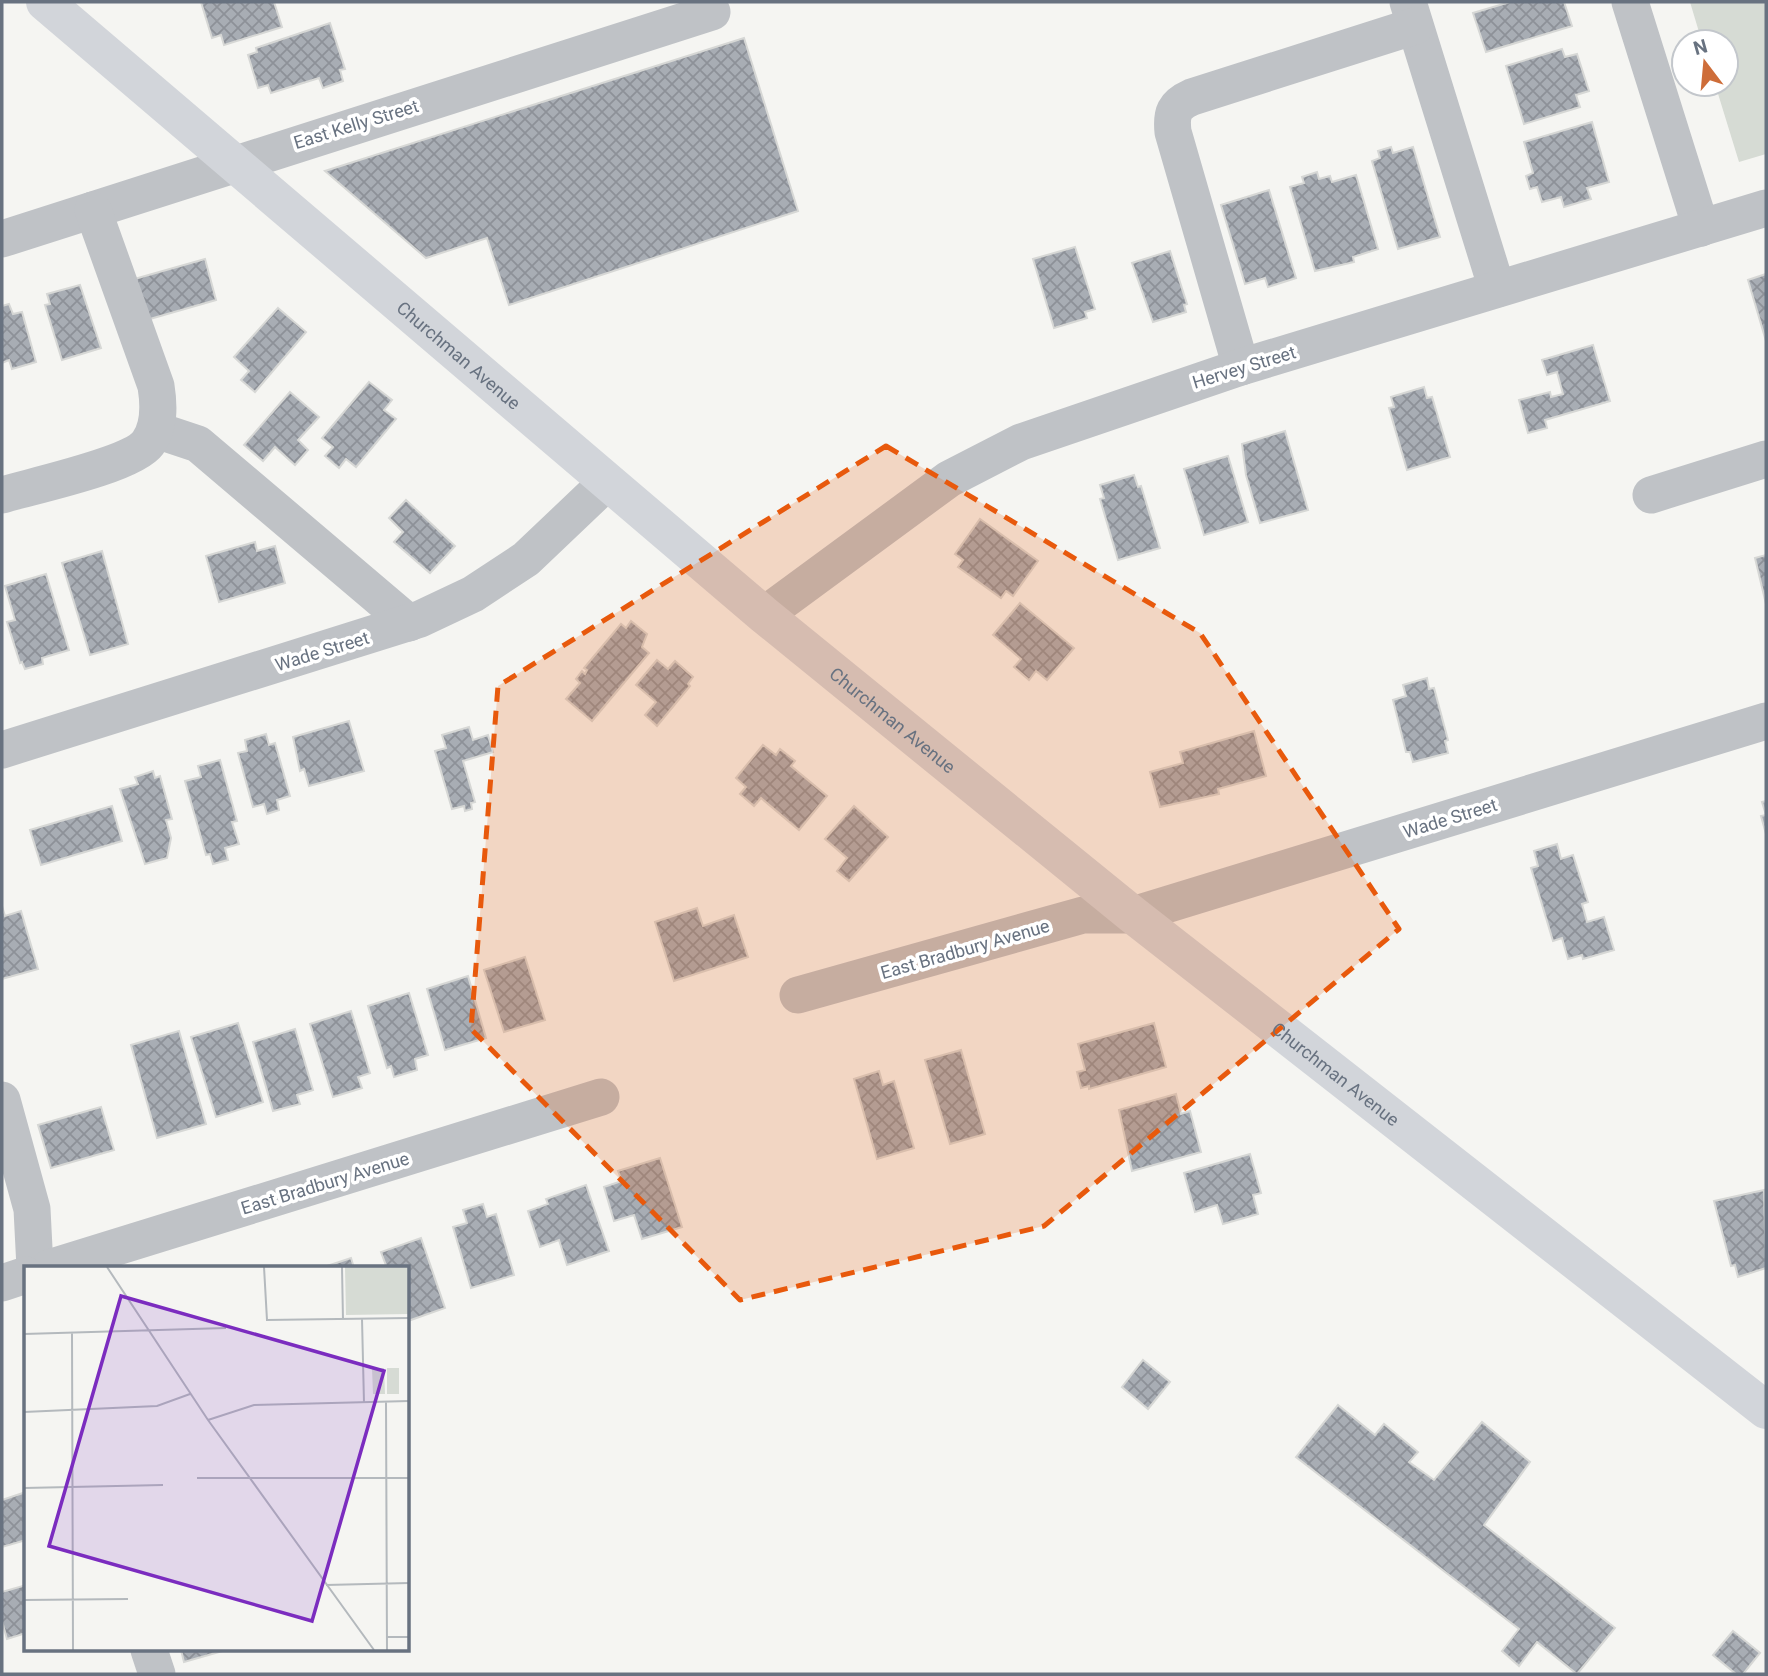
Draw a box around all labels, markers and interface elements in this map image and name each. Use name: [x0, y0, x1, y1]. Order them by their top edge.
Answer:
north arrow: [1670, 28, 1740, 98]
text: N: [1691, 34, 1710, 60]
street label: East Kelly Street: [291, 95, 421, 153]
street label: Churchman Avenue: [393, 296, 525, 413]
street label: Hervey Street: [1190, 341, 1298, 393]
street label: Wade Street: [272, 627, 372, 675]
street label: Churchman Avenue: [826, 663, 960, 777]
street label: Wade Street: [1400, 794, 1500, 842]
street label: East Bradbury Avenue: [878, 915, 1052, 983]
street label: Churchman Avenue: [1268, 1017, 1404, 1130]
street label: East Bradbury Avenue: [238, 1147, 412, 1219]
inset map: [24, 1266, 410, 1652]

